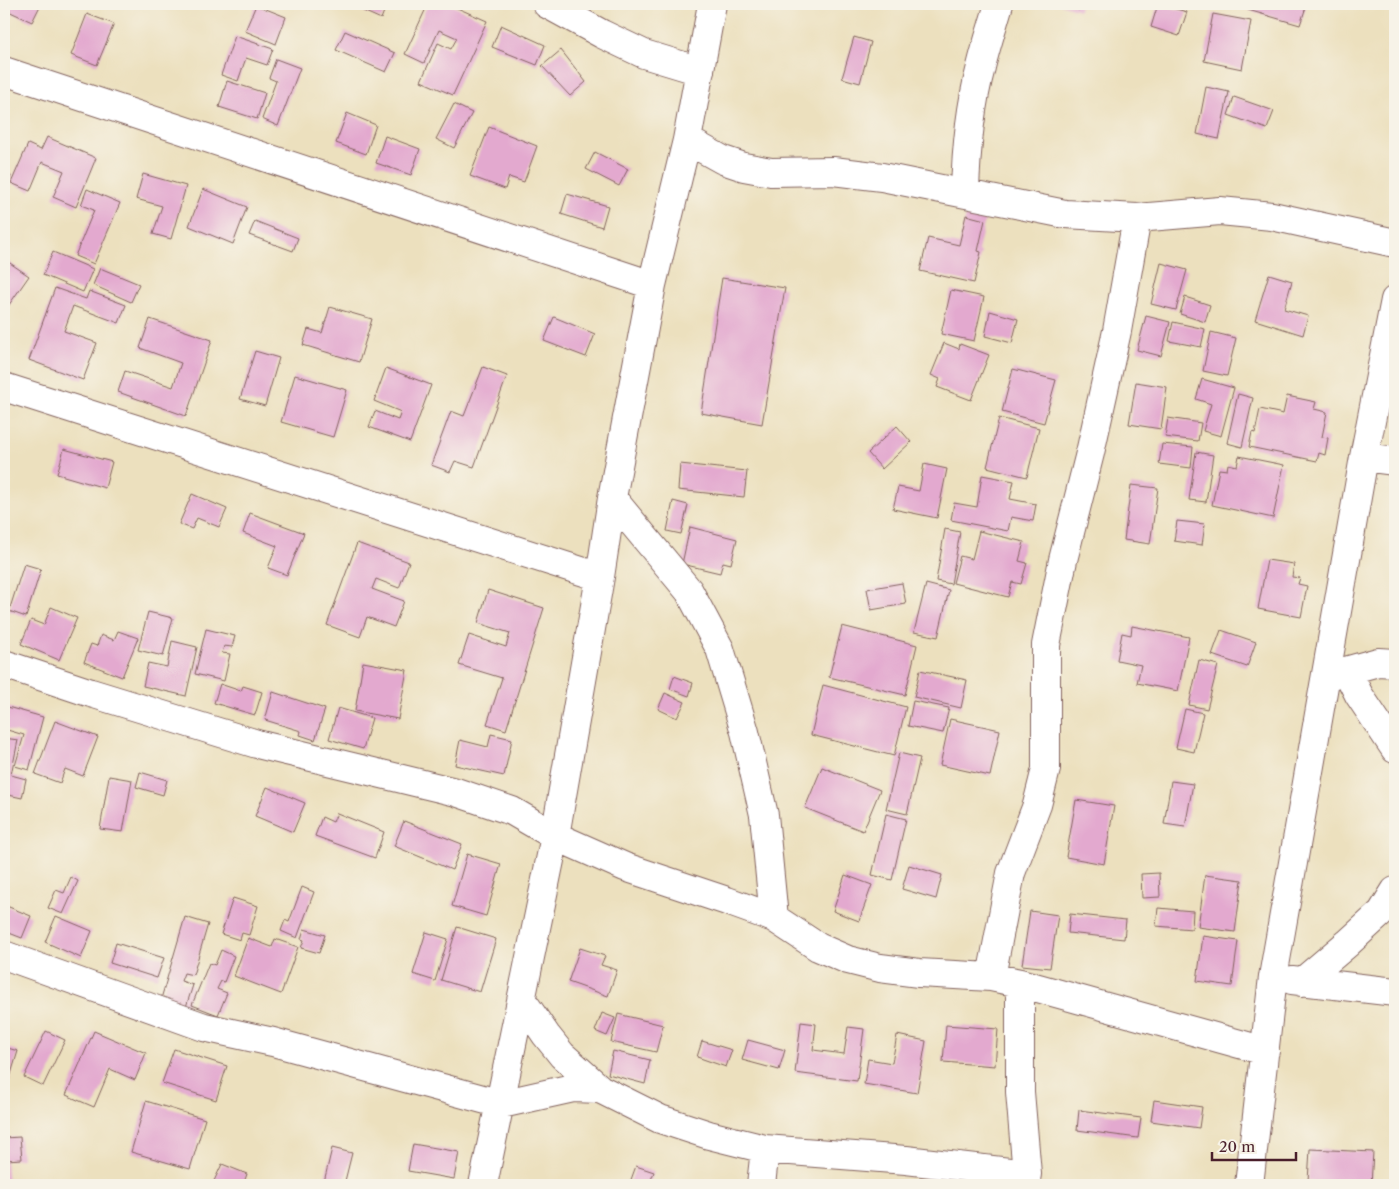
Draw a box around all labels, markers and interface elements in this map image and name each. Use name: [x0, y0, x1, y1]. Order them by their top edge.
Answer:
scale bar: [1212, 1129, 1295, 1161]
text: 20 m: [1219, 1137, 1255, 1156]

